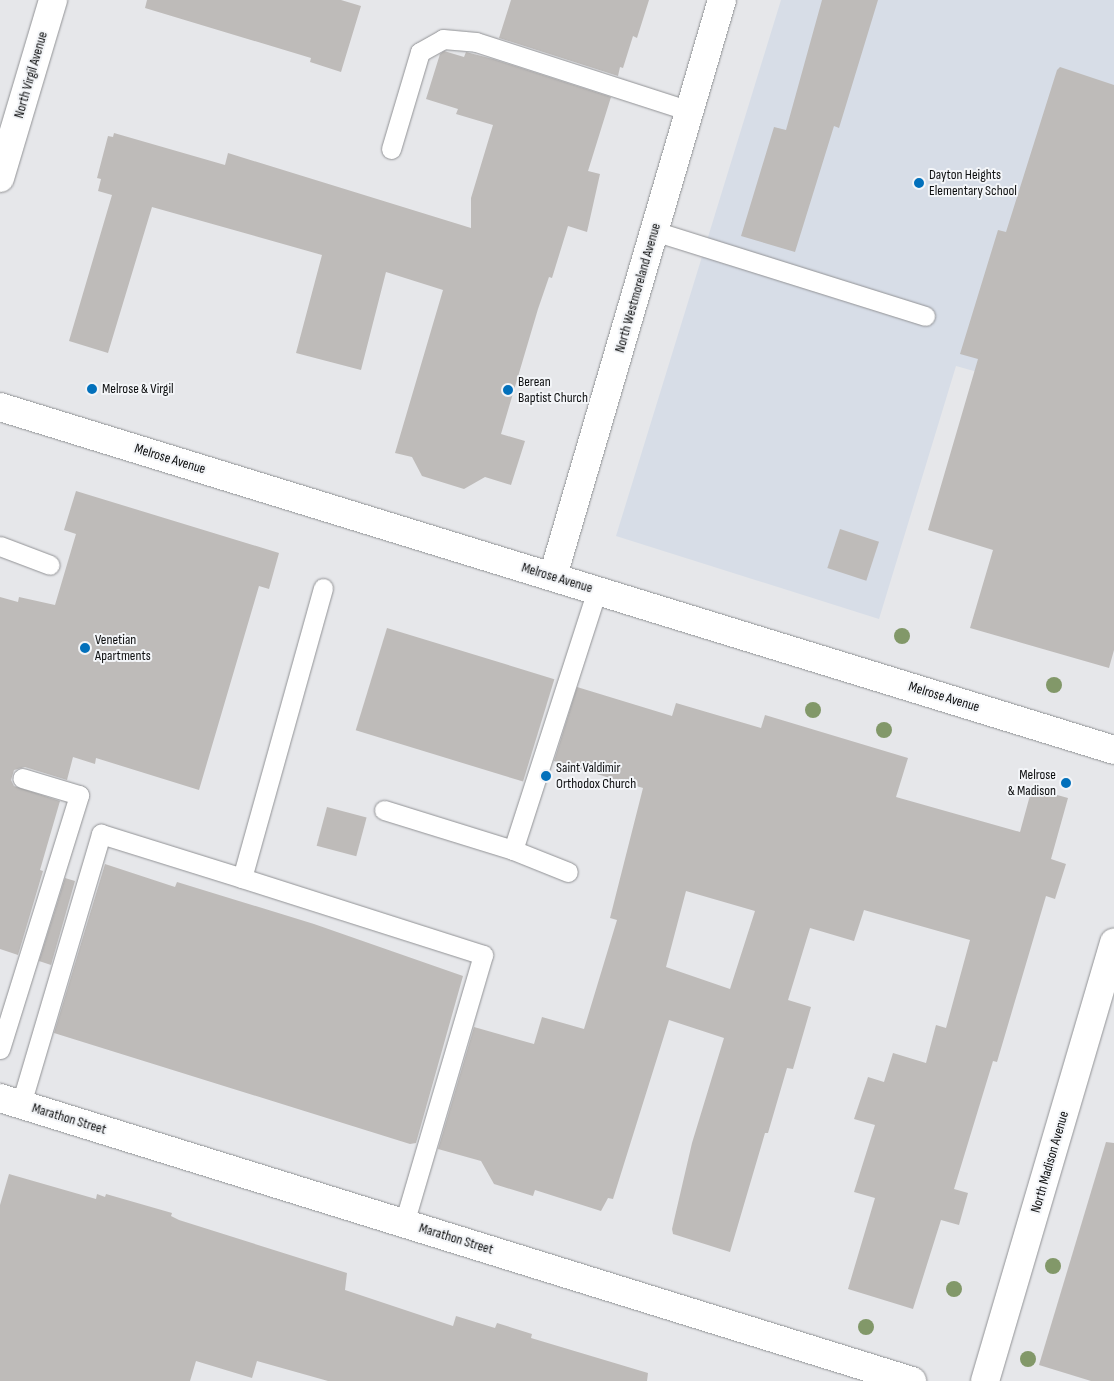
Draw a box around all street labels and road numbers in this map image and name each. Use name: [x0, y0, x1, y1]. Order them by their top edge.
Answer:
street label: North Virgil Avenue: [11, 30, 51, 120]
street label: North Westmoreland Avenue: [611, 221, 665, 355]
street label: Melrose Avenue: [133, 440, 207, 478]
street label: Melrose Avenue: [520, 559, 594, 597]
street label: Melrose Avenue: [907, 678, 981, 716]
street label: Marathon Street: [30, 1100, 108, 1138]
street label: North Madison Avenue: [1027, 1109, 1073, 1215]
street label: Marathon Street: [417, 1220, 495, 1258]

